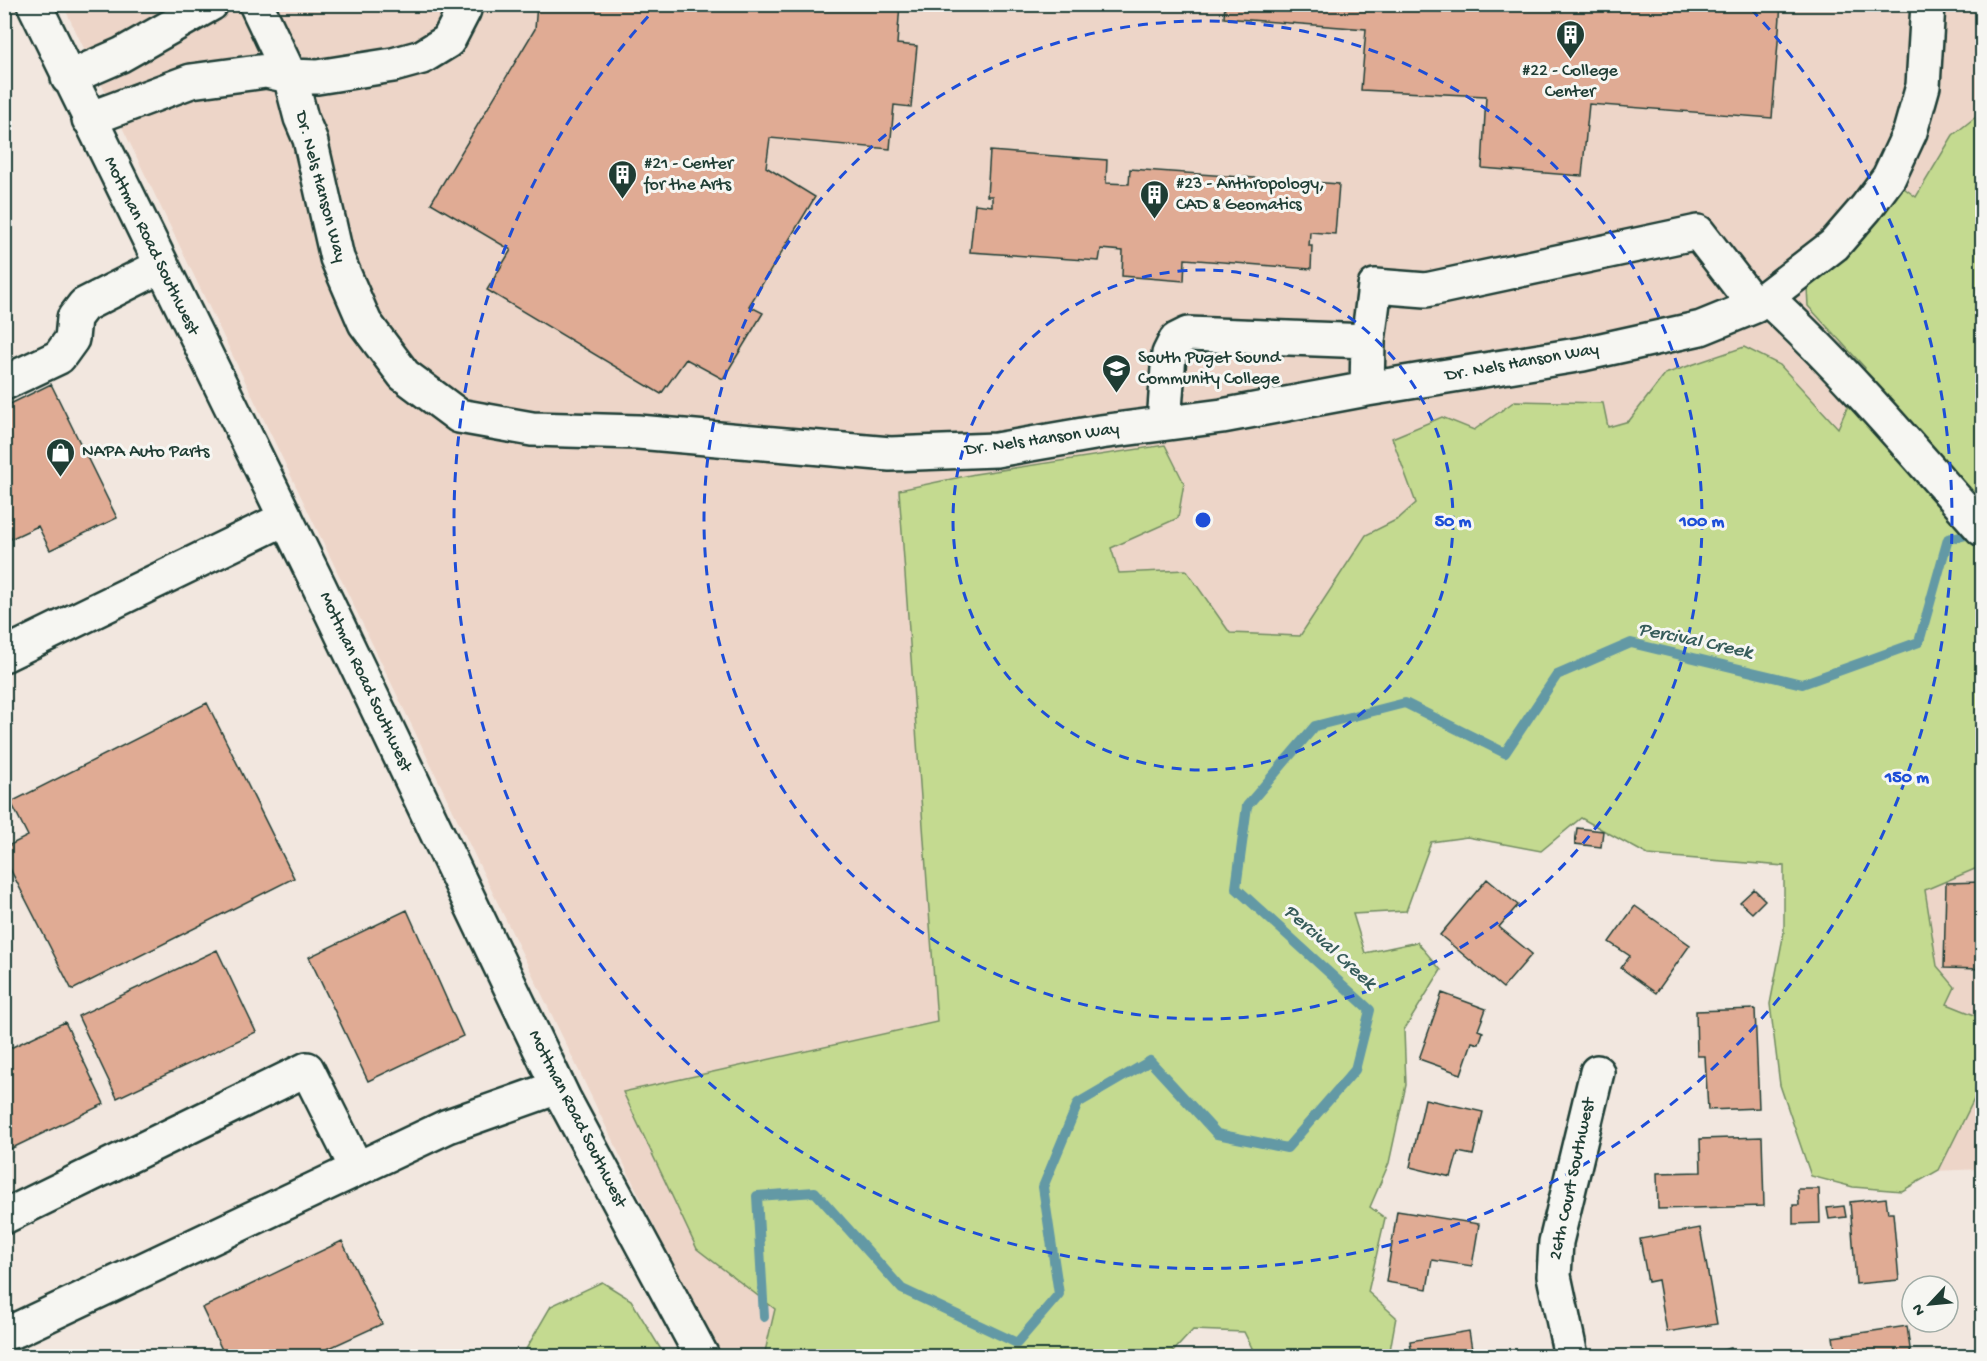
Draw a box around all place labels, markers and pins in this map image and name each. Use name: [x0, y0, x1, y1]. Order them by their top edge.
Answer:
building icon: #22 - College Center: [1554, 18, 1586, 60]
place label: #22 - College Center: [1522, 61, 1619, 103]
place label: #21 - Center for the Arts: [643, 154, 735, 196]
building icon: #21 - Center for the Arts: [607, 158, 639, 200]
place label: #23 - Anthropology, CAD & Geomatics: [1176, 174, 1325, 216]
building icon: #23 - Anthropology, CAD & Geomatics: [1139, 178, 1171, 220]
place label: South Puget Sound Community College: [1138, 348, 1282, 390]
school or university icon: South Puget Sound Community College: [1101, 352, 1133, 394]
shop icon: NAPA Auto Parts: [45, 436, 77, 478]
place label: NAPA Auto Parts: [82, 442, 211, 463]
centre of rings: [1193, 510, 1213, 530]

